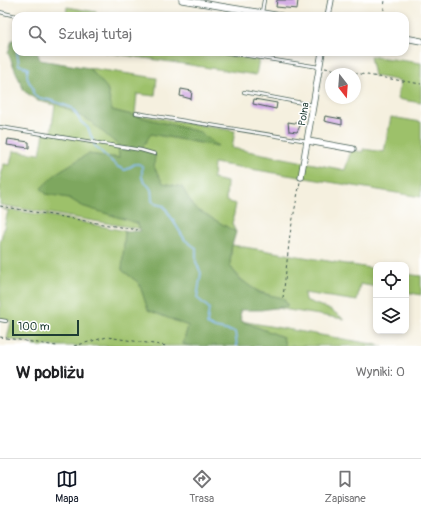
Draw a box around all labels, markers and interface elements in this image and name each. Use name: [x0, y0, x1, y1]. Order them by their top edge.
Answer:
search box: [12, 12, 409, 56]
icon: search: [26, 23, 48, 45]
text: Szukaj tutaj: [58, 25, 132, 44]
north arrow: [325, 68, 361, 104]
street label: Polna: [296, 101, 312, 127]
map controls: [373, 262, 409, 334]
button: locate: [373, 262, 409, 298]
button: layers: [373, 298, 409, 334]
scale bar: [12, 318, 79, 337]
text: 100 m: [18, 320, 49, 333]
text: W pobliżu: [16, 362, 84, 383]
text: Wyniki: 0: [356, 364, 405, 380]
tab: Mapa: [55, 468, 79, 505]
tab: Trasa: [189, 468, 214, 505]
tab: Zapisane: [325, 468, 366, 505]

